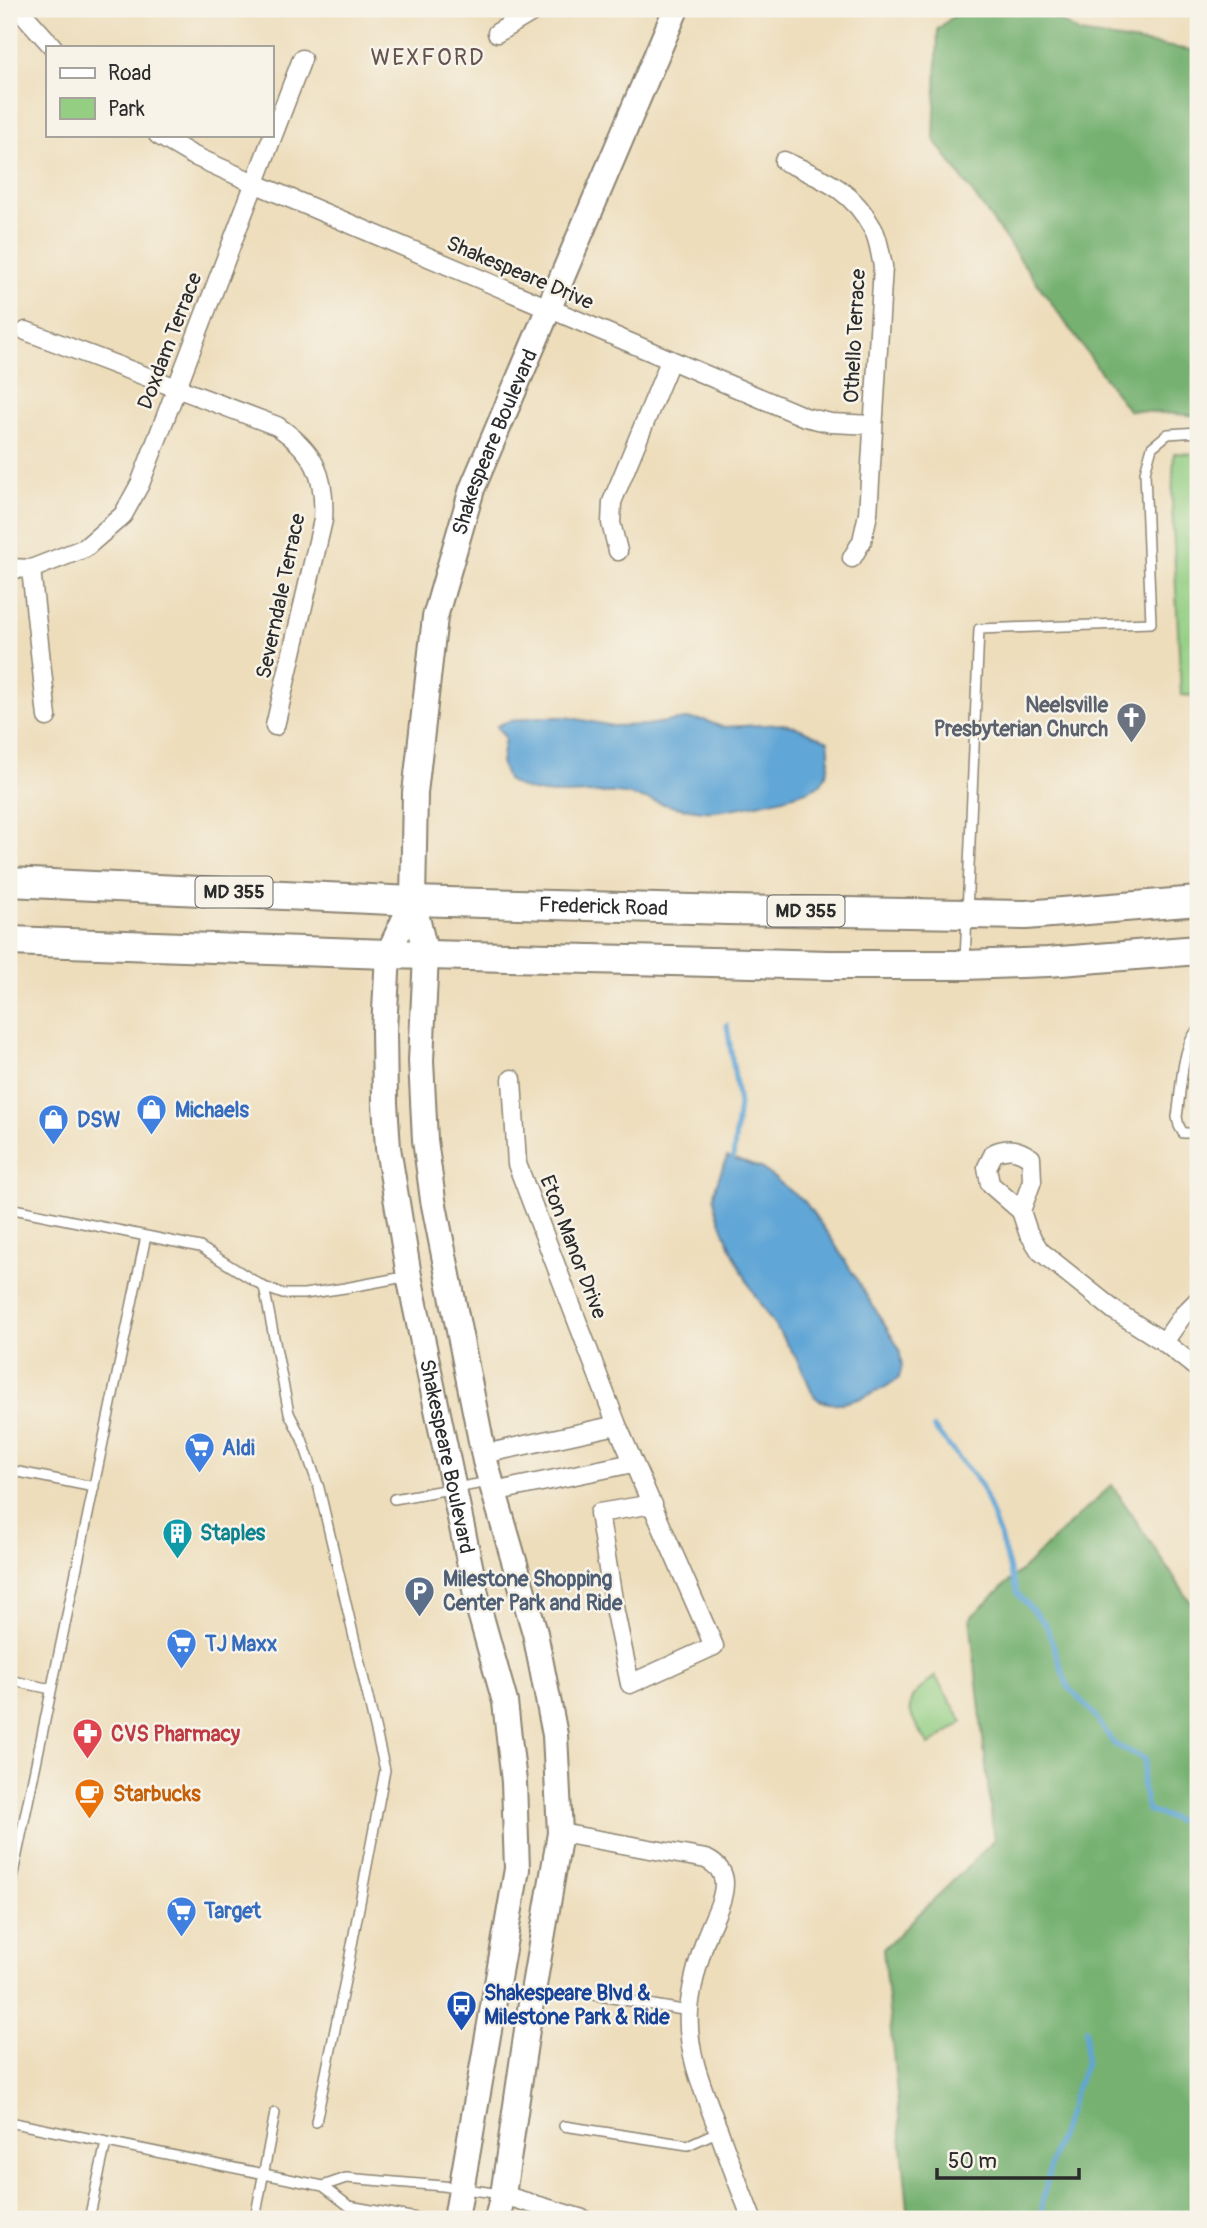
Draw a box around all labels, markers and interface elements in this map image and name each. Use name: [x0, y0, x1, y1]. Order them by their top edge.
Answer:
district label: WEXFORD: [371, 43, 485, 72]
legend: [46, 46, 273, 136]
text: Road: [108, 60, 152, 87]
text: Park: [108, 96, 145, 123]
street label: Shakespeare Drive: [442, 230, 598, 316]
street label: Doxdam Terrace: [131, 268, 209, 413]
street label: Othello Terrace: [838, 268, 872, 404]
street label: Shakespeare Boulevard: [446, 345, 543, 538]
street label: Severndale Terrace: [250, 510, 312, 681]
place label: Neelsville Presbyterian Church: [934, 692, 1109, 743]
church icon: Neelsville Presbyterian Church: [1114, 700, 1148, 744]
road number: MD 355: [196, 876, 272, 908]
street label: Frederick Road: [538, 891, 669, 922]
road number: MD 355: [768, 896, 844, 926]
shop icon: Michaels: [135, 1093, 169, 1137]
place label: Michaels: [175, 1097, 249, 1124]
shop icon: DSW: [37, 1103, 71, 1147]
place label: DSW: [77, 1107, 120, 1134]
street label: Eton Manor Drive: [533, 1171, 613, 1323]
street label: Shakespeare Boulevard: [413, 1357, 481, 1556]
supermarket icon: Aldi: [182, 1431, 216, 1475]
place label: Aldi: [222, 1435, 255, 1462]
building icon: Staples: [160, 1516, 194, 1560]
place label: Staples: [200, 1520, 266, 1547]
place label: Milestone Shopping Center Park and Ride: [443, 1566, 623, 1617]
parking icon: Milestone Shopping Center Park and Ride: [403, 1574, 437, 1618]
supermarket icon: TJ Maxx: [165, 1627, 199, 1671]
place label: TJ Maxx: [204, 1631, 277, 1658]
pharmacy icon: CVS Pharmacy: [71, 1717, 105, 1761]
place label: CVS Pharmacy: [111, 1721, 240, 1748]
cafe icon: Starbucks: [73, 1777, 107, 1821]
place label: Starbucks: [113, 1781, 201, 1808]
supermarket icon: Target: [164, 1894, 198, 1938]
place label: Target: [203, 1898, 262, 1925]
place label: Shakespeare Blvd & Milestone Park & Ride: [484, 1980, 670, 2031]
bus stop icon: Shakespeare Blvd & Milestone Park & Ride: [444, 1988, 478, 2032]
scale bar: [937, 2137, 1079, 2181]
text: 50 m: [948, 2148, 997, 2175]

